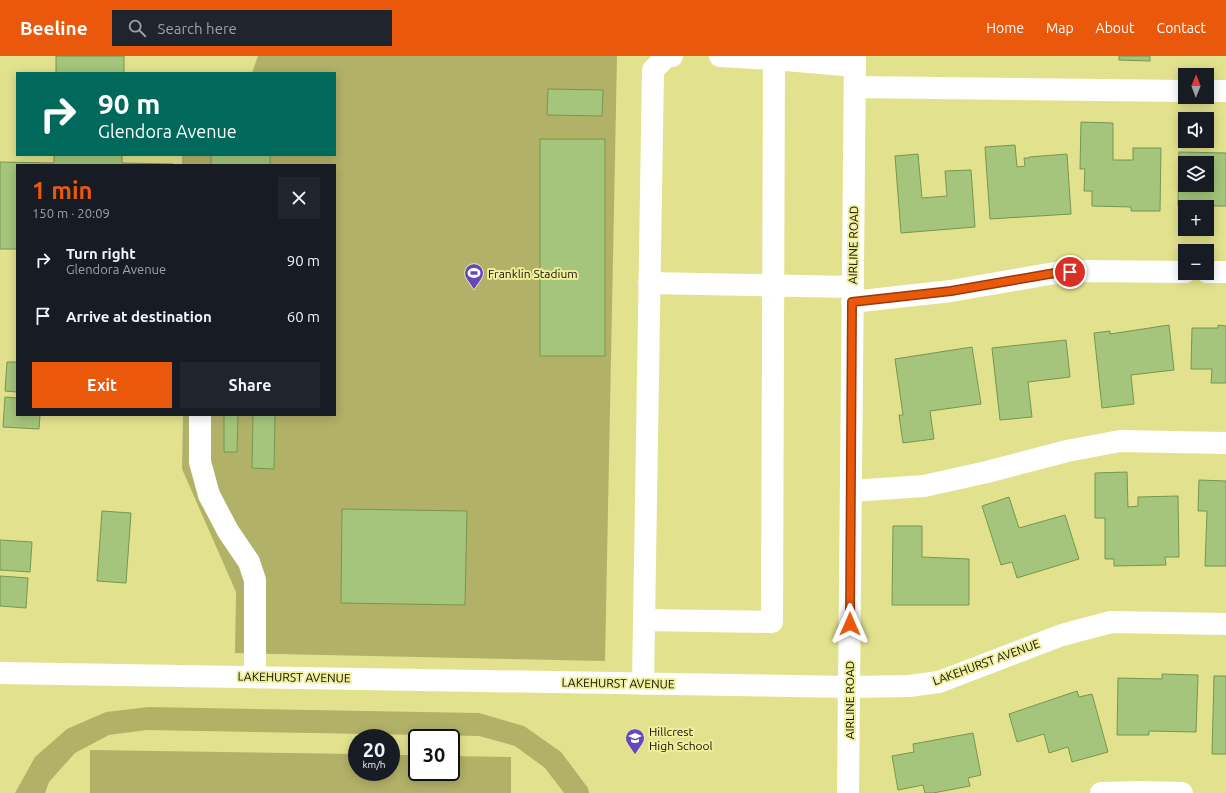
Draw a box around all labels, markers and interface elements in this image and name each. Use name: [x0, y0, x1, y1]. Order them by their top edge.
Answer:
search box: [112, 10, 392, 46]
text: Beeline: [20, 17, 88, 39]
icon: search: [126, 17, 148, 39]
text: Search here: [158, 20, 237, 37]
text: Home: [986, 20, 1024, 36]
text: Map: [1046, 20, 1074, 36]
text: About: [1096, 20, 1135, 36]
text: Contact: [1157, 20, 1206, 36]
north arrow: [1178, 68, 1214, 104]
map controls: [1178, 68, 1214, 280]
icon: right: [32, 88, 84, 140]
text: 90 m: [98, 88, 160, 119]
button: sound: [1178, 112, 1214, 148]
text: Glendora Avenue: [98, 121, 237, 141]
button: layers: [1178, 156, 1214, 192]
text: 1 min: [32, 177, 93, 204]
button: close: [278, 177, 320, 219]
button: +: [1178, 200, 1214, 236]
text: 150 m · 20:09: [32, 206, 110, 220]
street label: AIRLINE ROAD: [846, 206, 860, 284]
button: −: [1178, 244, 1214, 280]
text: Turn right: [66, 245, 136, 262]
icon: right: [32, 249, 54, 271]
text: 90 m: [287, 252, 320, 269]
pin: [1053, 255, 1087, 289]
icon: arrive: [1059, 261, 1081, 283]
text: Glendora Avenue: [66, 262, 166, 276]
sports icon: Franklin Stadium: [463, 262, 485, 290]
place label: Franklin Stadium: [488, 267, 578, 280]
icon: arrive: [32, 305, 54, 327]
text: Arrive at destination: [66, 308, 212, 325]
text: 60 m: [287, 308, 320, 325]
button: Exit: [32, 362, 172, 408]
button: Share: [180, 362, 320, 408]
position arrow: [829, 603, 871, 645]
street label: LAKEHURST AVENUE: [931, 636, 1042, 687]
street label: AIRLINE ROAD: [843, 661, 856, 739]
street label: LAKEHURST AVENUE: [237, 670, 351, 684]
street label: LAKEHURST AVENUE: [561, 676, 675, 690]
place label: Hillcrest High School: [649, 725, 713, 752]
school or university icon: Hillcrest High School: [624, 727, 646, 755]
speed limit sign: 30: [408, 729, 460, 781]
text: 20: [363, 738, 385, 761]
text: km/h: [362, 759, 386, 770]

